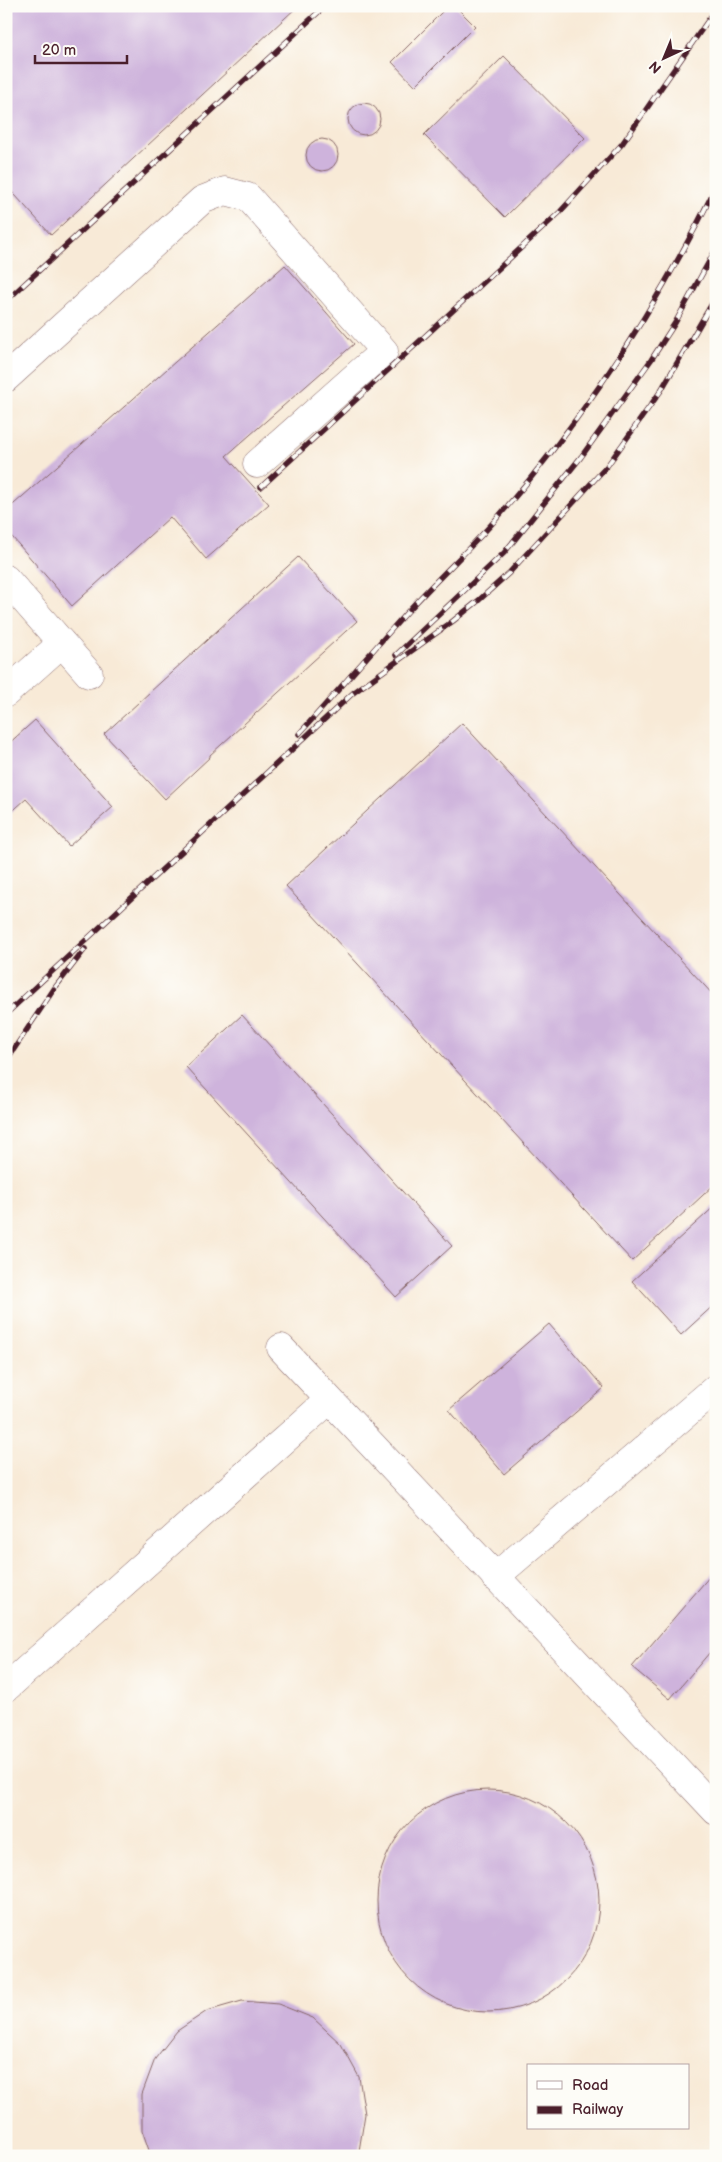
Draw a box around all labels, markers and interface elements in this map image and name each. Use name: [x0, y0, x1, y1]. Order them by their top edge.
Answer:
scale bar: [35, 32, 128, 64]
north arrow: [640, 32, 690, 82]
text: 20 m: [42, 41, 76, 60]
text: N: [646, 57, 665, 77]
legend: [527, 2064, 690, 2130]
text: Road: [572, 2076, 608, 2095]
text: Railway: [572, 2100, 623, 2119]

